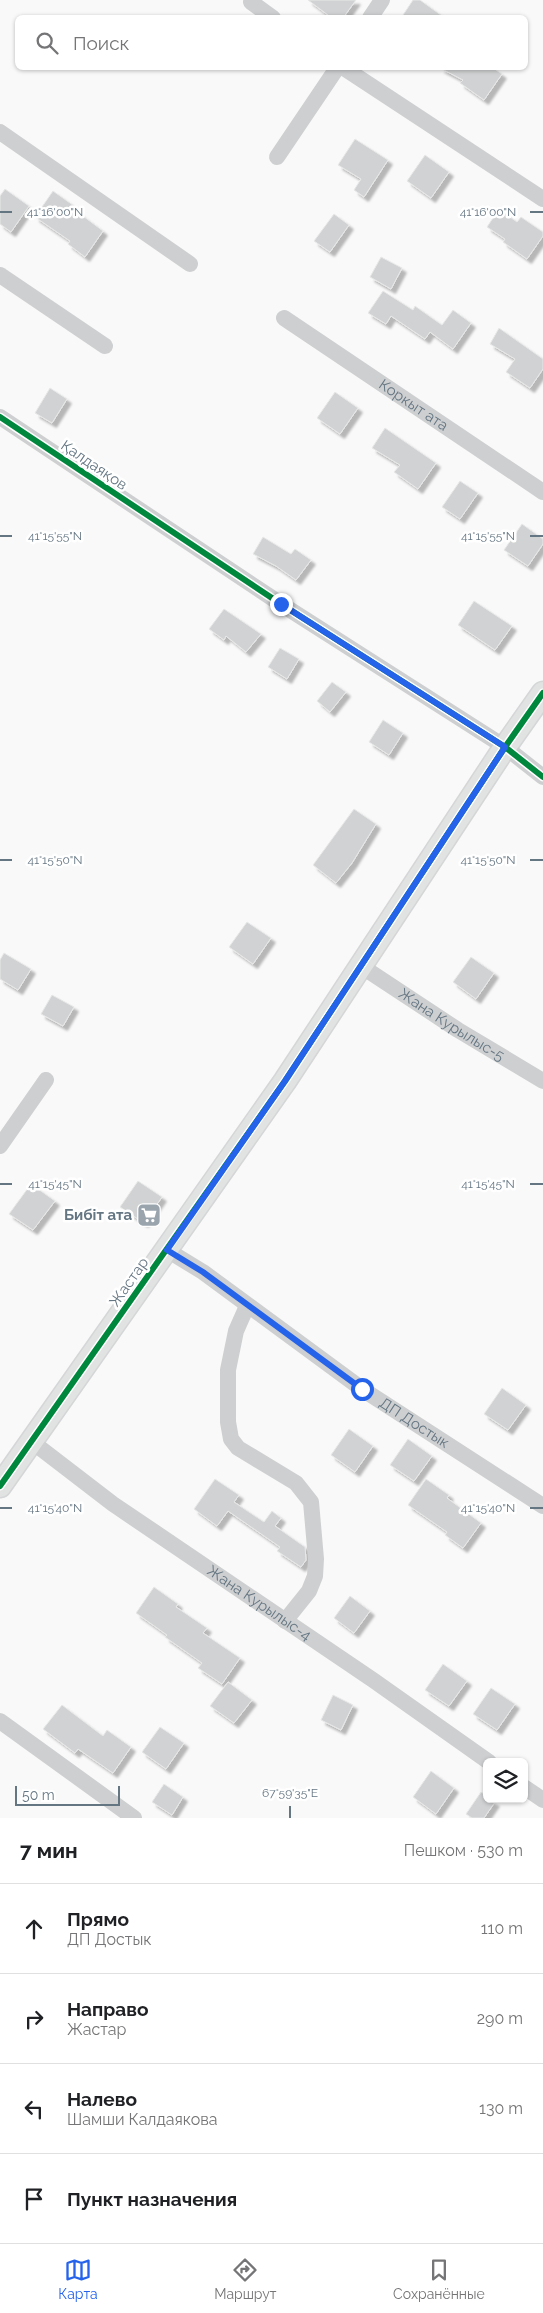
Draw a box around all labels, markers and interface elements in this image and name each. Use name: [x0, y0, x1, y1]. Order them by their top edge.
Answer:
search box: [15, 15, 528, 70]
icon: search: [33, 29, 61, 57]
text: Поиск: [73, 32, 129, 54]
text: 41°16'00"N: [27, 205, 83, 219]
text: 41°16'00"N: [460, 205, 516, 219]
street label: Коркыт ата: [375, 375, 452, 435]
street label: Қалдаяқов: [57, 436, 131, 494]
text: 41°15'55"N: [28, 529, 82, 543]
text: 41°15'55"N: [461, 529, 515, 543]
route end: [270, 593, 293, 616]
text: 41°15'50"N: [27, 853, 83, 867]
text: 41°15'50"N: [460, 853, 516, 867]
street label: Жана Курылыс-5: [395, 984, 508, 1065]
text: 41°15'45"N: [28, 1177, 82, 1191]
text: 41°15'45"N: [461, 1177, 515, 1191]
supermarket icon: Бибіт ата: [136, 1202, 162, 1228]
place label: Бибіт ата: [64, 1206, 132, 1224]
street label: Жастар: [106, 1254, 152, 1310]
route start: [351, 1378, 374, 1401]
street label: ДП Достык: [376, 1394, 453, 1452]
text: 41°15'40"N: [28, 1501, 82, 1515]
text: 41°15'40"N: [461, 1501, 515, 1515]
street label: Жана Курылыс-4: [204, 1561, 315, 1645]
map controls: [483, 1758, 528, 1803]
button: layers: [483, 1758, 528, 1803]
scale bar: [15, 1783, 120, 1806]
text: 67°59'35"E: [262, 1786, 318, 1800]
text: 50 m: [22, 1787, 55, 1803]
text: 7 мин: [20, 1838, 78, 1863]
text: Пешком · 530 m: [404, 1841, 523, 1860]
text: Прямо: [67, 1908, 129, 1930]
icon: ahead: [20, 1915, 48, 1943]
text: 110 m: [481, 1919, 523, 1938]
text: ДП Достык: [67, 1930, 152, 1949]
text: Направо: [67, 1998, 148, 2020]
icon: right: [20, 2005, 48, 2033]
text: 290 m: [477, 2009, 523, 2028]
text: Жастар: [67, 2020, 126, 2039]
text: Налево: [67, 2088, 137, 2110]
icon: left: [20, 2095, 48, 2123]
text: 130 m: [479, 2099, 523, 2118]
text: Шамши Калдаякова: [67, 2110, 217, 2129]
icon: arrive: [20, 2185, 48, 2213]
text: Пункт назначения: [67, 2188, 237, 2210]
tab: Карта: [58, 2256, 98, 2302]
tab: Маршрут: [214, 2256, 277, 2302]
tab: Сохранённые: [393, 2256, 485, 2302]

